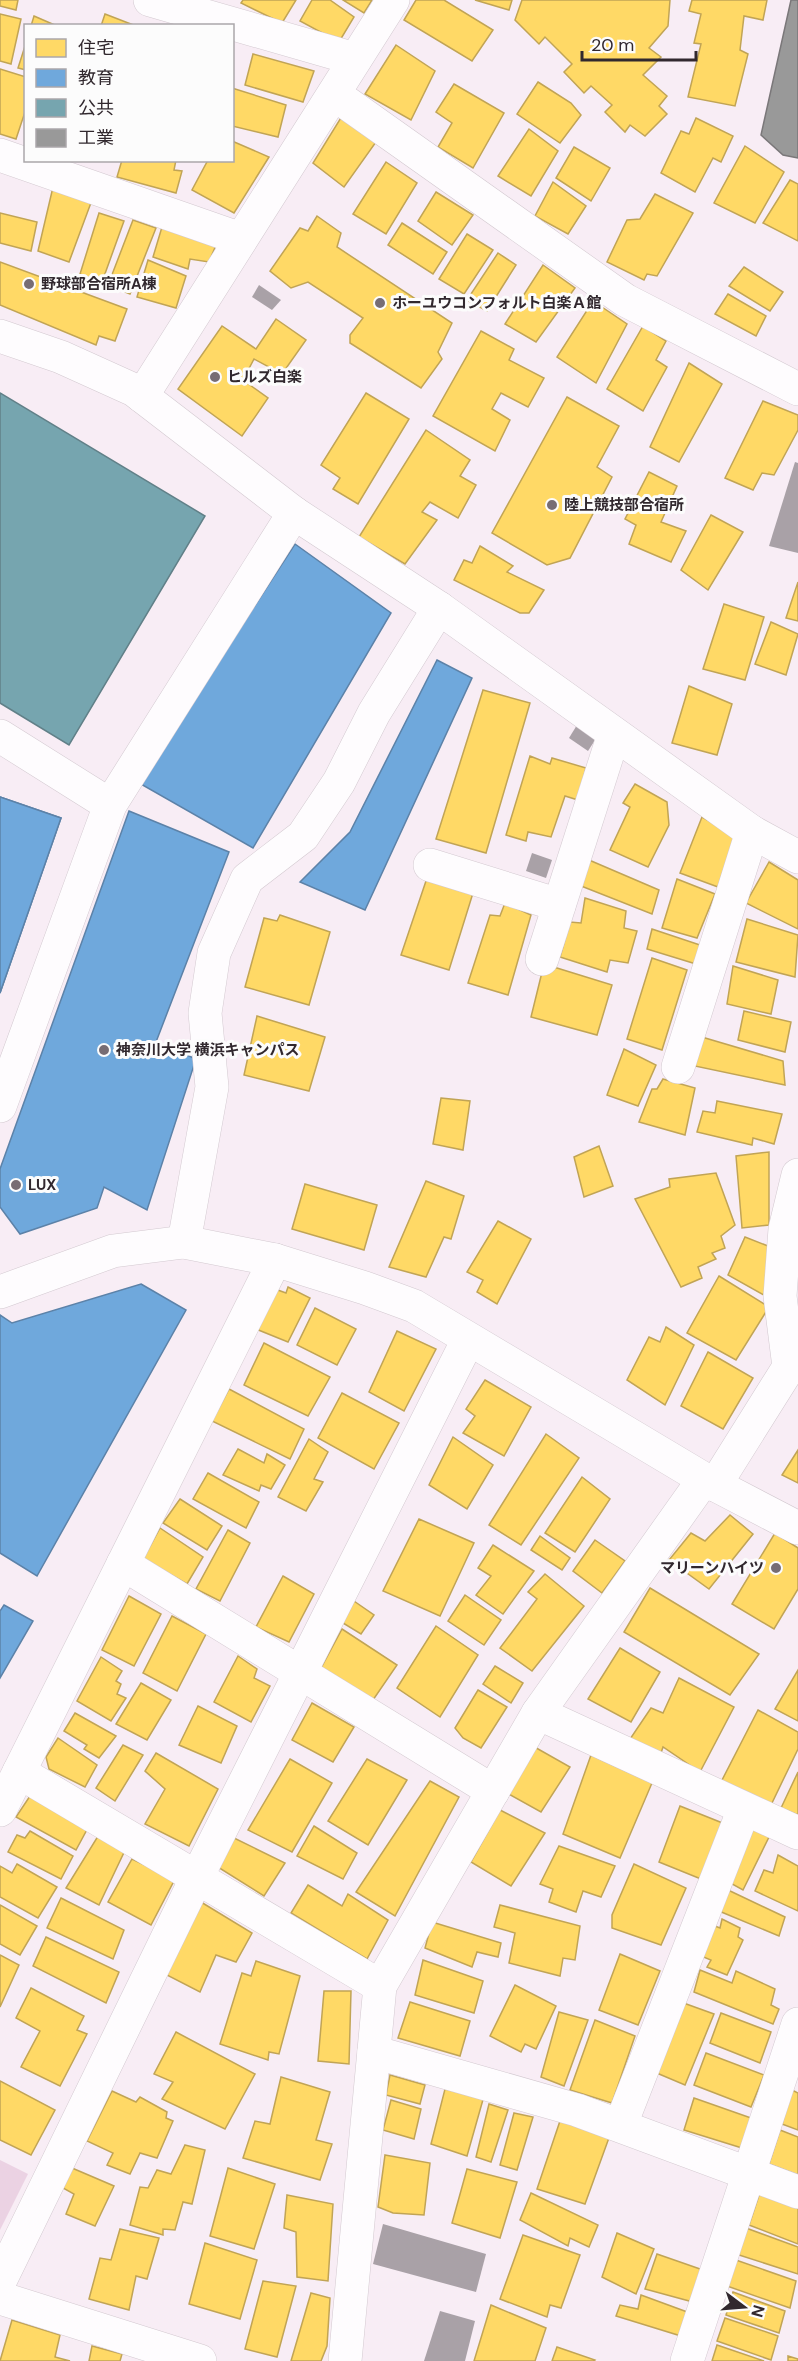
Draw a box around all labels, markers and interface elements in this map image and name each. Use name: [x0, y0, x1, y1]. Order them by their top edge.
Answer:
legend: [24, 24, 234, 162]
scale bar: [582, 24, 696, 62]
text: 20 m: [591, 33, 634, 57]
text: 住宅: [78, 36, 114, 60]
text: 教育: [78, 66, 114, 90]
text: 公共: [78, 96, 114, 120]
text: 工業: [78, 126, 114, 150]
place label: 野球部合宿所A棟: [41, 274, 157, 294]
marker: 野球部合宿所A棟: [22, 277, 36, 291]
place label: ホーユウコンフォルト白楽Ａ館: [392, 293, 602, 313]
marker: ホーユウコンフォルト白楽Ａ館: [373, 296, 387, 310]
place label: ヒルズ白楽: [227, 367, 302, 387]
marker: ヒルズ白楽: [208, 370, 222, 384]
place label: 陸上競技部合宿所: [564, 495, 684, 515]
marker: 陸上競技部合宿所: [545, 498, 559, 512]
place label: 神奈川大学 横浜キャンパス: [115, 1040, 300, 1060]
marker: 神奈川大学 横浜キャンパス: [97, 1043, 111, 1057]
place label: LUX: [28, 1175, 56, 1195]
marker: LUX: [9, 1178, 23, 1192]
place label: マリーンハイツ: [660, 1558, 764, 1578]
marker: マリーンハイツ: [769, 1561, 783, 1575]
north arrow: [714, 2277, 774, 2337]
text: N: [746, 2302, 770, 2320]

